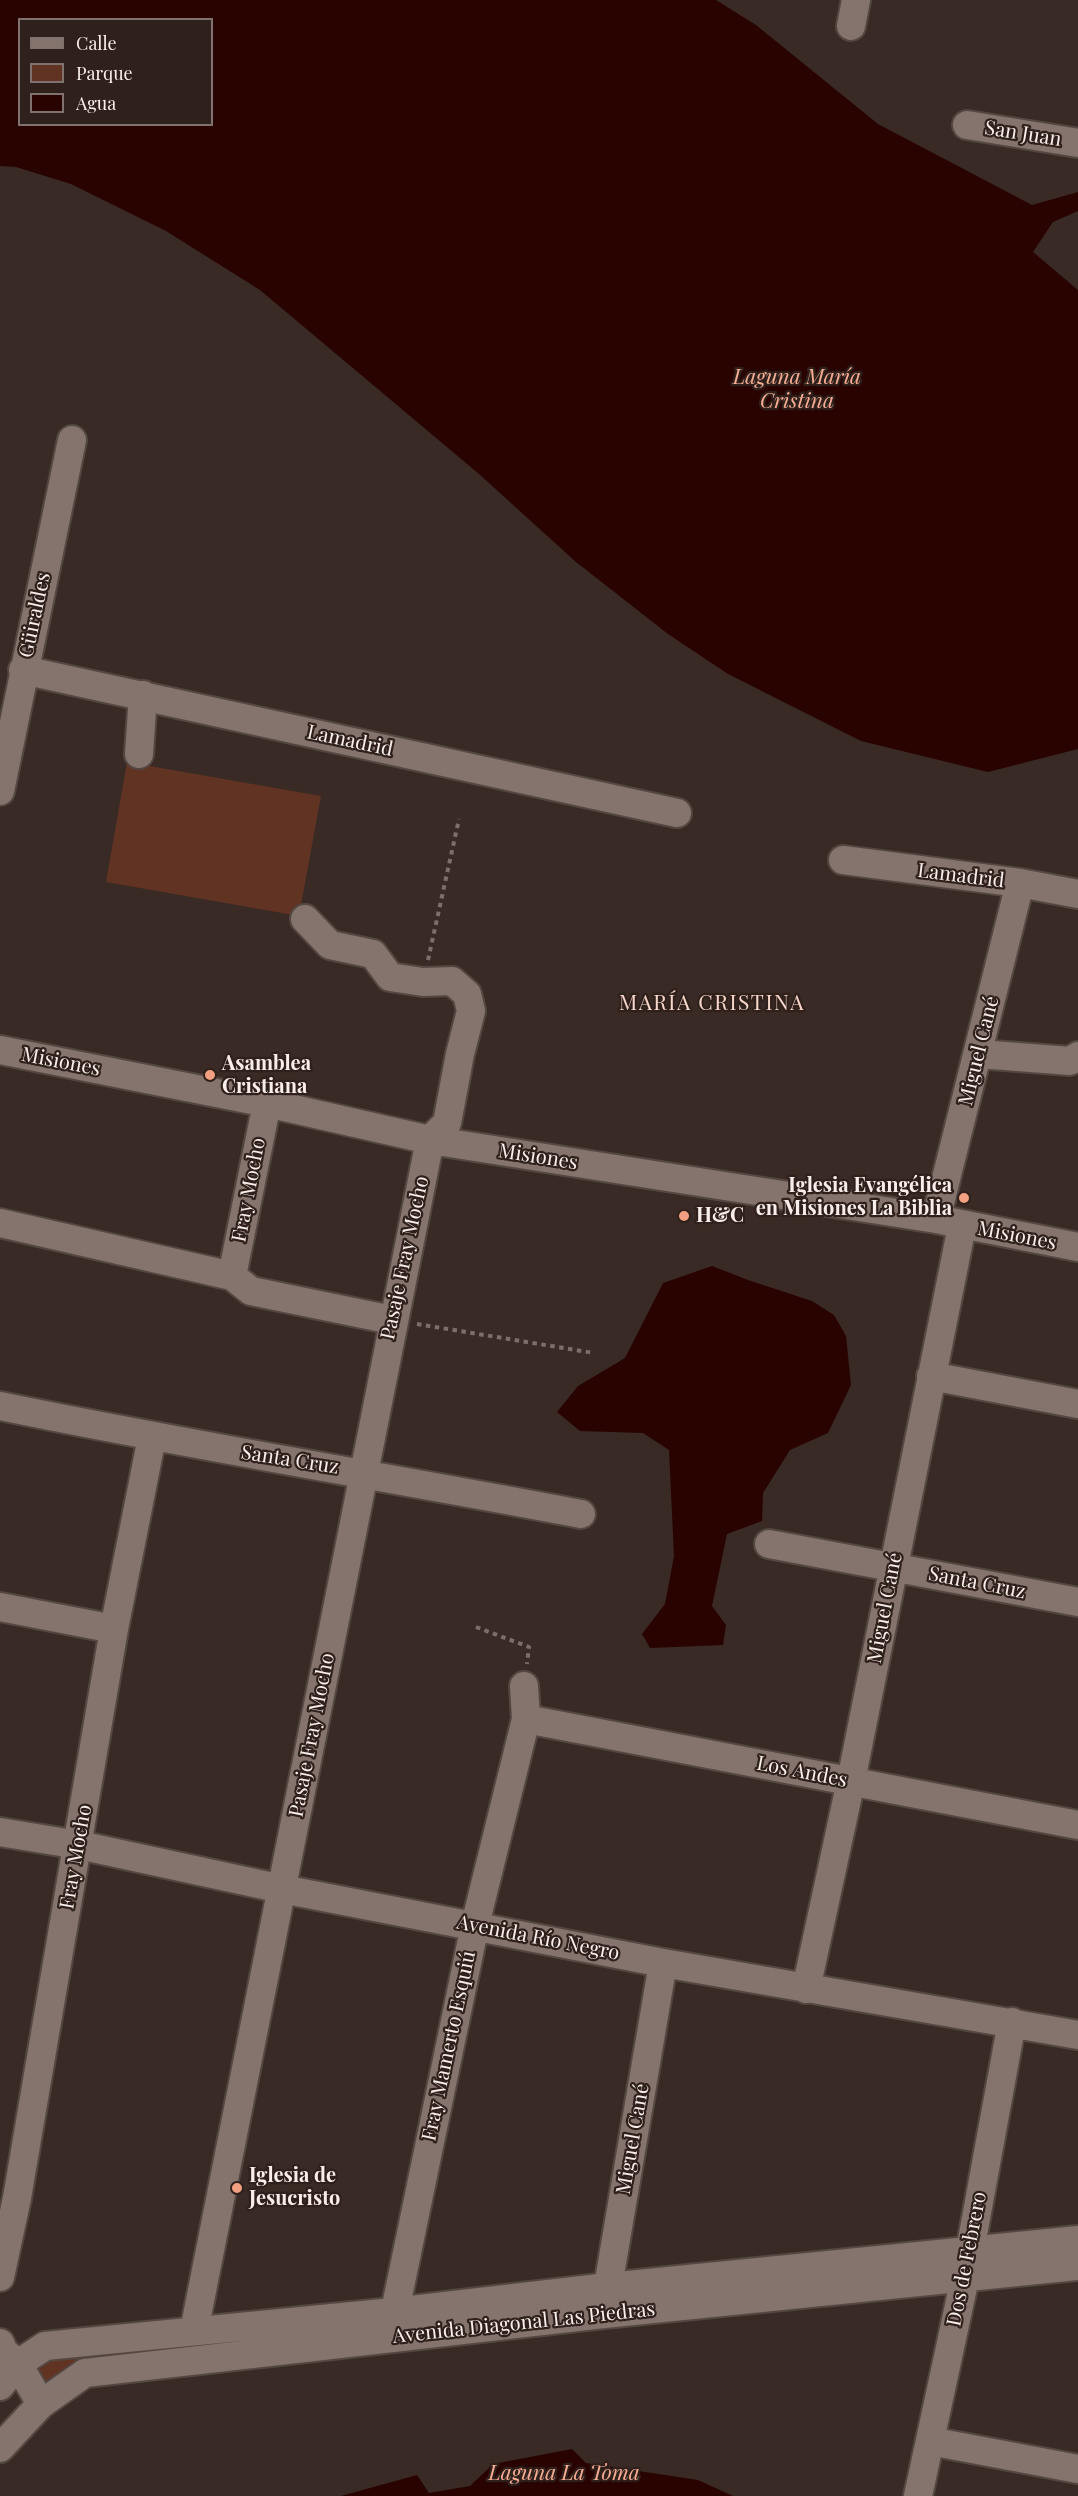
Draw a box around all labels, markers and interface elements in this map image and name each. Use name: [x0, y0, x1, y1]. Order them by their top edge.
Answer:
legend: [18, 18, 213, 126]
text: Calle: [76, 31, 117, 55]
text: Parque: [76, 61, 133, 85]
text: Agua: [76, 91, 116, 115]
street label: San Juan: [983, 116, 1063, 152]
water label: Laguna María Cristina: [733, 364, 861, 414]
street label: Güiraldes: [14, 570, 56, 660]
street label: Lamadrid: [305, 720, 395, 762]
street label: Lamadrid: [916, 859, 1006, 893]
district label: MARÍA CRISTINA: [619, 990, 805, 1016]
street label: Miguel Cané: [954, 994, 1004, 1108]
street label: Misiones: [19, 1043, 103, 1081]
place label: Asamblea Cristiana: [222, 1052, 311, 1099]
marker: Asamblea Cristiana: [203, 1068, 217, 1082]
street label: Fray Mocho: [227, 1136, 271, 1244]
street label: Misiones: [497, 1139, 579, 1175]
street label: Pasaje Fray Mocho: [376, 1174, 434, 1342]
place label: Iglesia Evangélica en Misiones La Biblia: [756, 1174, 952, 1221]
marker: Iglesia Evangélica en Misiones La Biblia: [957, 1191, 971, 1205]
place label: H&C: [696, 1204, 744, 1228]
marker: H&C: [677, 1209, 691, 1223]
street label: Misiones: [975, 1217, 1059, 1255]
street label: Santa Cruz: [239, 1440, 341, 1480]
street label: Miguel Cané: [863, 1551, 907, 1665]
street label: Santa Cruz: [926, 1562, 1028, 1604]
street label: Pasaje Fray Mocho: [284, 1651, 340, 1819]
street label: Los Andes: [755, 1751, 849, 1793]
street label: Fray Mocho: [55, 1803, 97, 1911]
street label: Avenida Río Negro: [455, 1910, 621, 1966]
street label: Fray Mamerto Esquiú: [417, 1949, 481, 2143]
street label: Miguel Cané: [611, 2082, 655, 2196]
place label: Iglesia de Jesucristo: [249, 2164, 340, 2211]
marker: Iglesia de Jesucristo: [230, 2181, 244, 2195]
street label: Dos de Febrero: [942, 2190, 992, 2328]
street label: Avenida Diagonal Las Piedras: [392, 2297, 656, 2349]
water label: Laguna La Toma: [488, 2460, 640, 2486]

